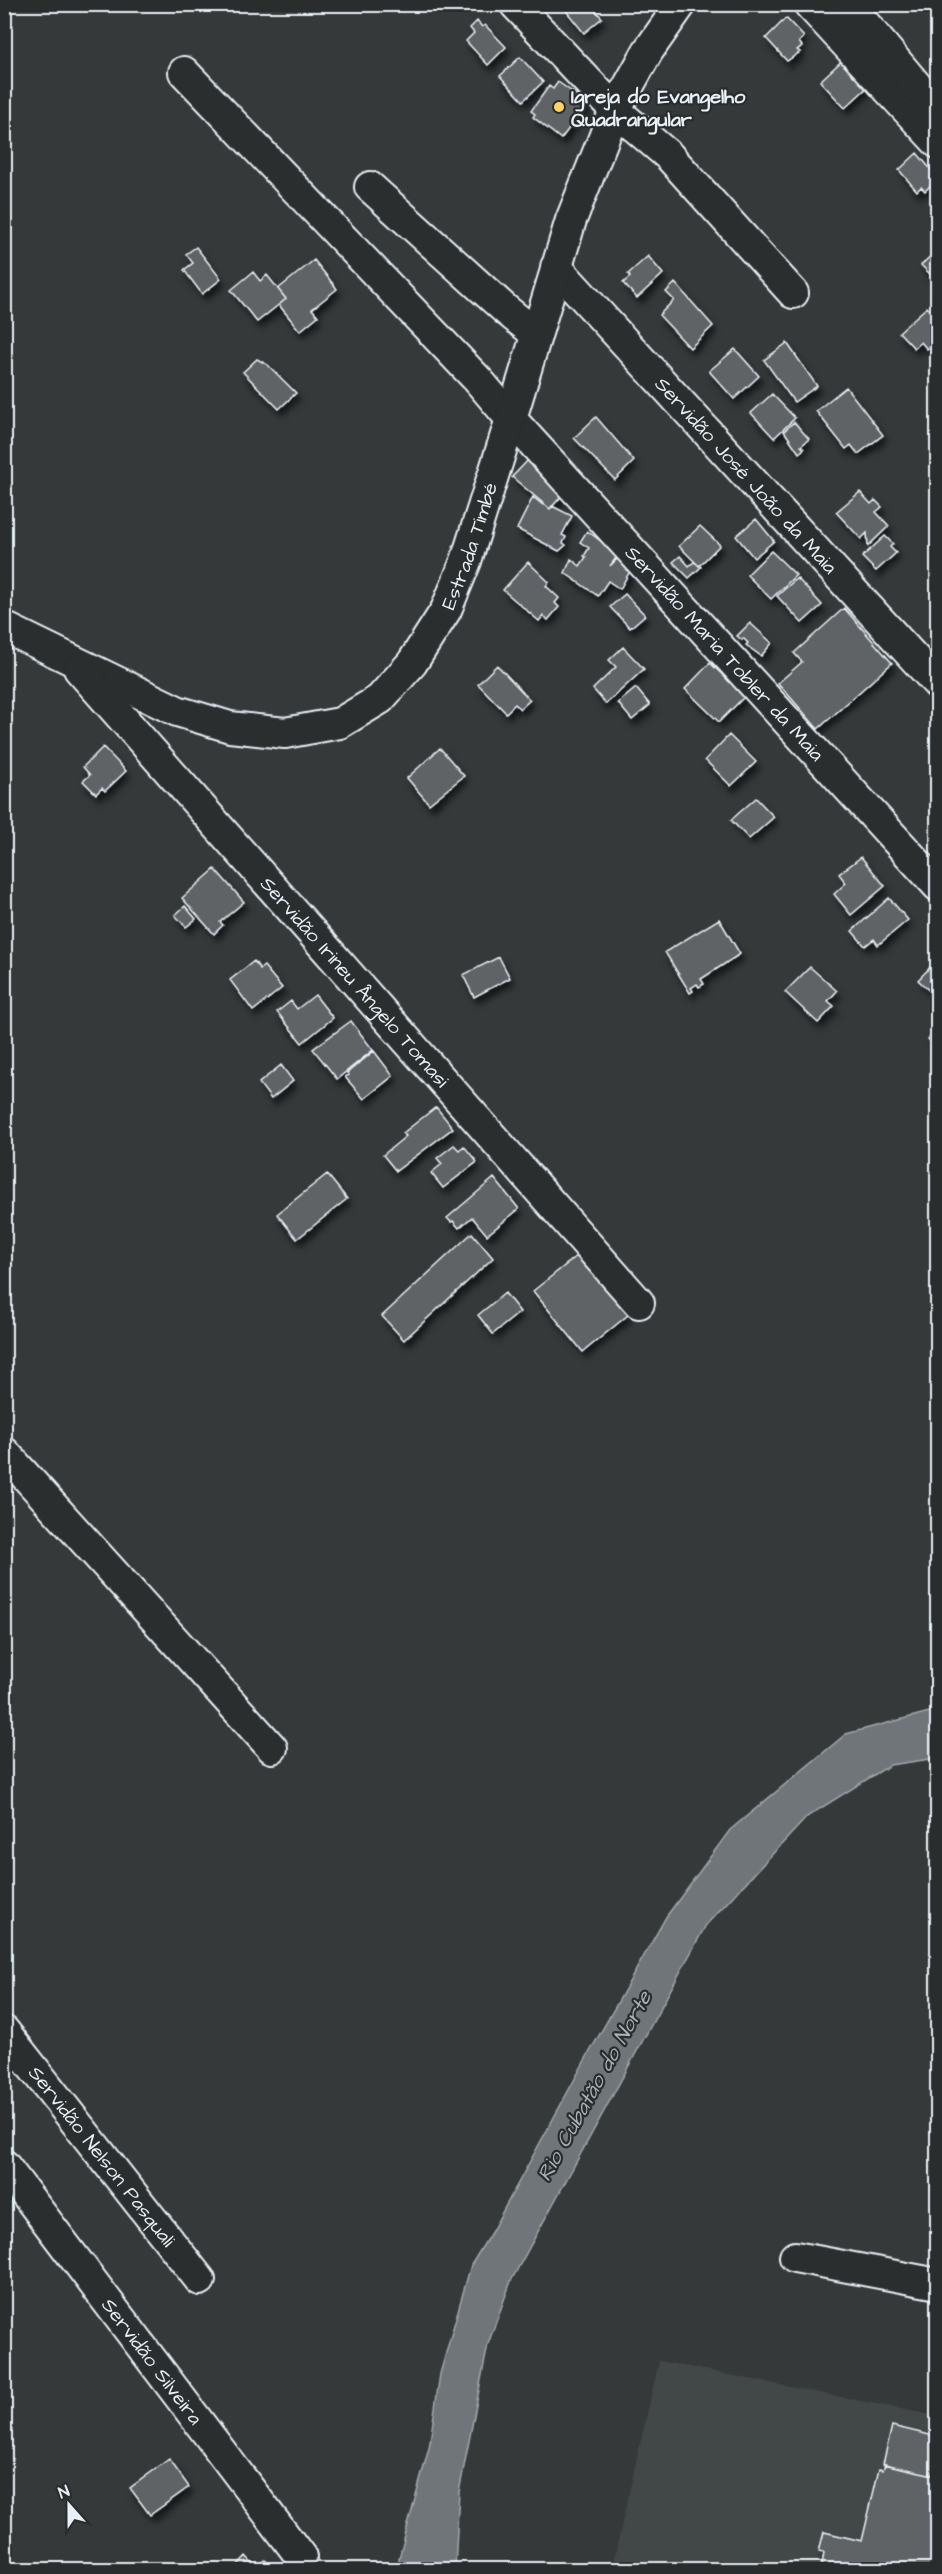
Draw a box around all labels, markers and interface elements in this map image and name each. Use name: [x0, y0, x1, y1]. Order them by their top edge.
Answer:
place label: Igreja do Evangelho Quadrangular: [571, 83, 746, 135]
marker: Igreja do Evangelho Quadrangular: [552, 100, 566, 114]
street label: Servidão José João da Maia: [648, 371, 843, 580]
street label: Estrada Timbé: [435, 479, 505, 614]
street label: Servidão Maria Tobler da Maia: [618, 540, 830, 768]
street label: Servidão Irineu Ângelo Tomasi: [253, 871, 455, 1094]
water label: Rio Cubatão do Norte: [530, 1985, 660, 2187]
street label: Servidão Nelson Pasquali: [21, 2060, 182, 2253]
street label: Servidão Silveira: [95, 2293, 209, 2431]
north arrow: [39, 2475, 99, 2535]
text: N: [55, 2480, 73, 2504]

